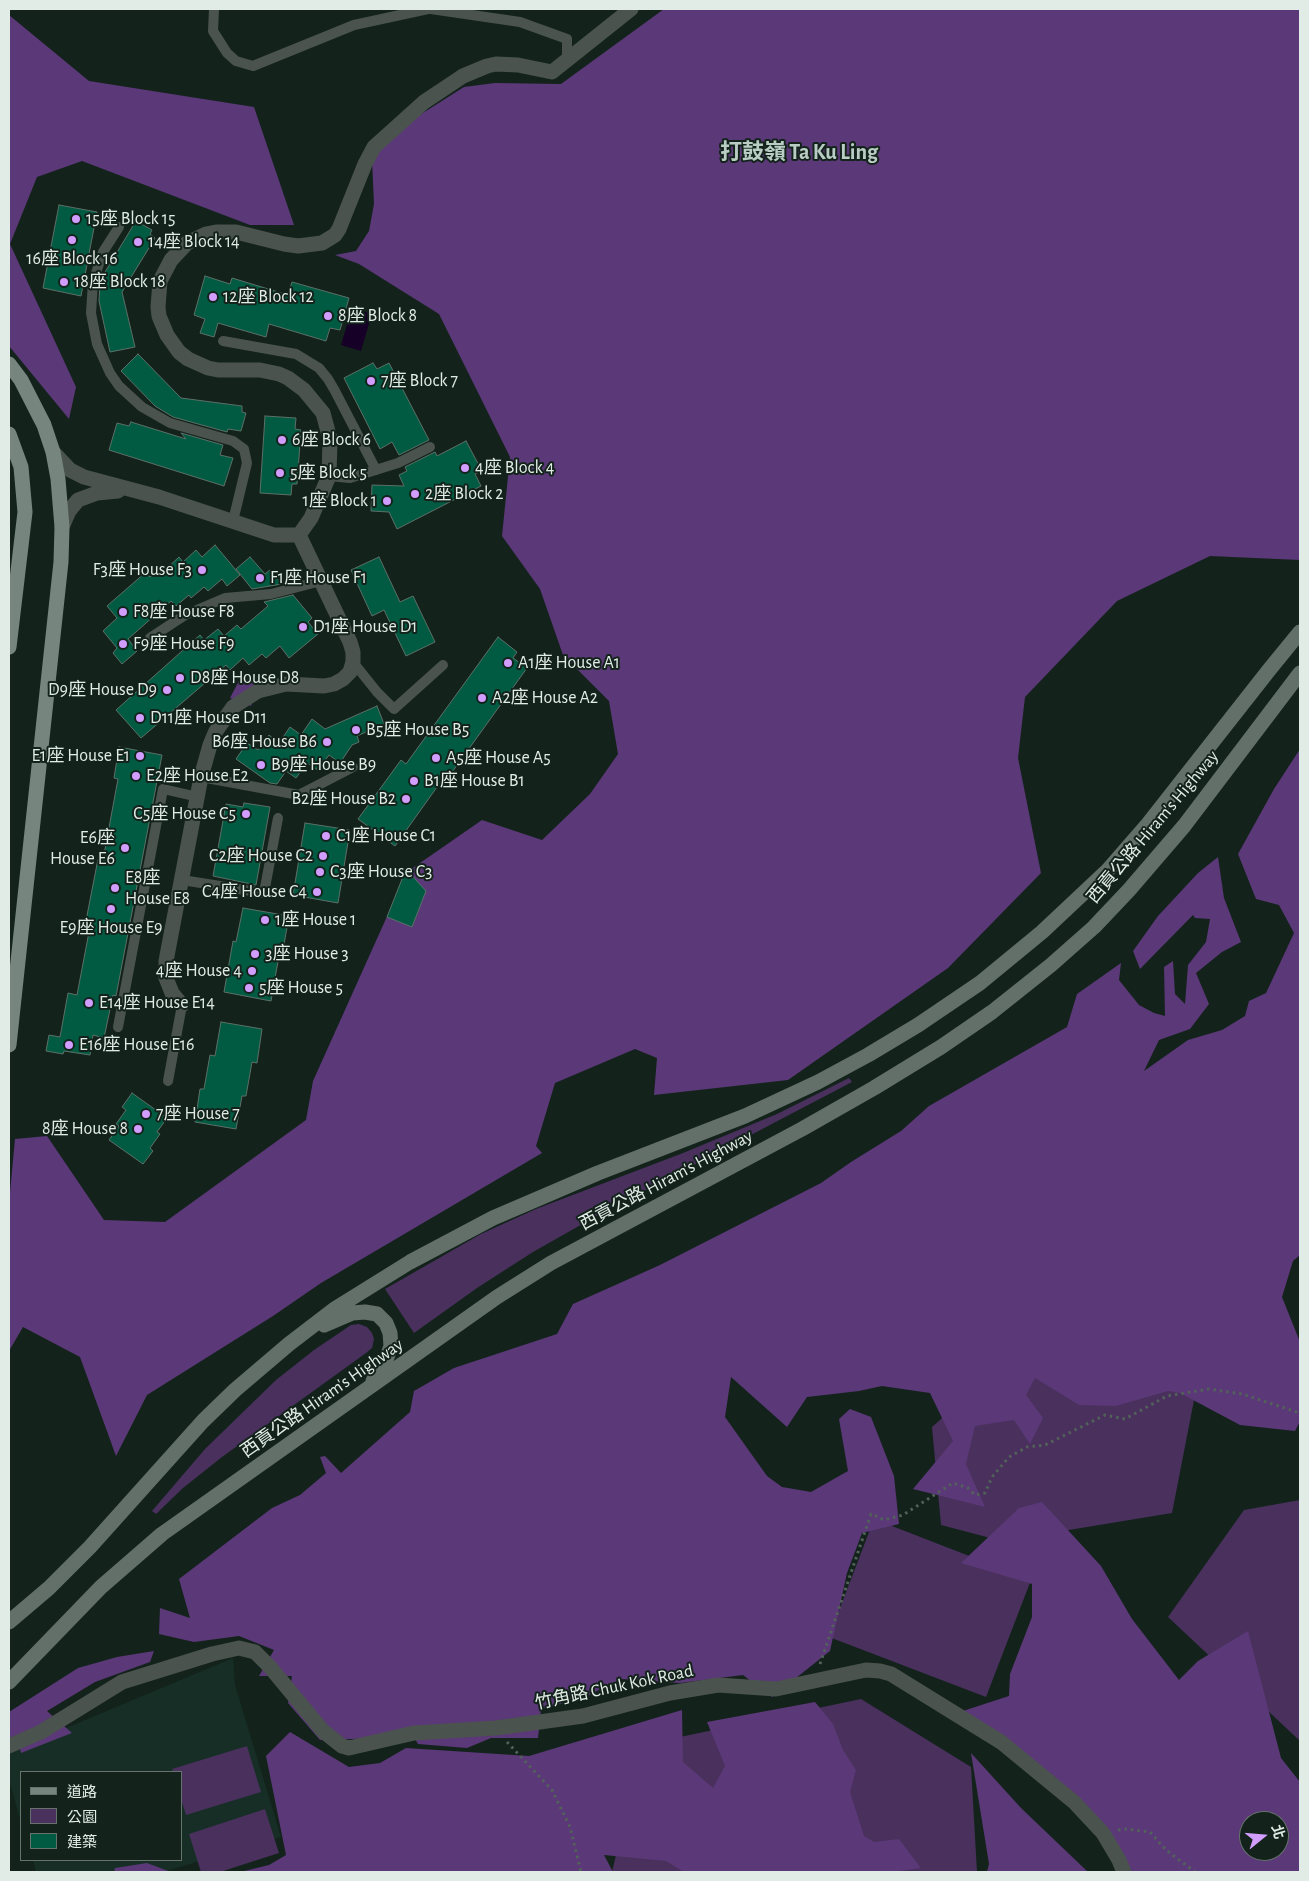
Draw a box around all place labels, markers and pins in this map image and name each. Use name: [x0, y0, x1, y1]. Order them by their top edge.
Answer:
place label: 15座 Block 15: [86, 208, 175, 230]
marker: 15座 Block 15: [70, 213, 82, 225]
place label: 14座 Block 14: [148, 231, 240, 253]
marker: 16座 Block 16: [66, 234, 78, 246]
marker: 14座 Block 14: [132, 236, 144, 248]
place label: 16座 Block 16: [26, 248, 118, 270]
place label: 18座 Block 18: [74, 271, 165, 293]
marker: 18座 Block 18: [58, 276, 70, 288]
place label: 12座 Block 12: [223, 286, 314, 308]
marker: 12座 Block 12: [207, 291, 219, 303]
place label: 8座 Block 8: [338, 305, 417, 327]
marker: 8座 Block 8: [322, 310, 334, 322]
place label: 7座 Block 7: [381, 370, 458, 392]
marker: 7座 Block 7: [365, 375, 377, 387]
place label: 6座 Block 6: [292, 429, 371, 451]
marker: 6座 Block 6: [276, 434, 288, 446]
place label: 4座 Block 4: [475, 457, 554, 479]
place label: 5座 Block 5: [290, 462, 367, 484]
marker: 4座 Block 4: [459, 462, 471, 474]
marker: 5座 Block 5: [274, 467, 286, 479]
place label: 2座 Block 2: [425, 483, 503, 505]
marker: 2座 Block 2: [409, 488, 421, 500]
place label: 1座 Block 1: [303, 490, 377, 512]
marker: 1座 Block 1: [381, 495, 393, 507]
place label: F3座 House F3: [93, 559, 192, 581]
marker: F3座 House F3: [196, 564, 208, 576]
place label: F1座 House F1: [270, 567, 367, 589]
marker: F1座 House F1: [254, 572, 266, 584]
place label: F8座 House F8: [133, 601, 235, 623]
marker: F8座 House F8: [117, 606, 129, 618]
place label: D1座 House D1: [313, 616, 418, 638]
marker: D1座 House D1: [297, 621, 309, 633]
place label: F9座 House F9: [133, 633, 234, 655]
marker: F9座 House F9: [117, 638, 129, 650]
place label: A1座 House A1: [518, 652, 620, 674]
marker: A1座 House A1: [502, 657, 514, 669]
place label: D8座 House D8: [190, 667, 299, 689]
marker: D8座 House D8: [174, 672, 186, 684]
place label: D9座 House D9: [48, 679, 157, 701]
marker: D9座 House D9: [161, 684, 173, 696]
place label: A2座 House A2: [492, 687, 598, 709]
marker: A2座 House A2: [476, 692, 488, 704]
place label: D11座 House D11: [150, 707, 267, 729]
marker: D11座 House D11: [134, 712, 146, 724]
place label: B5座 House B5: [366, 719, 469, 741]
marker: B5座 House B5: [350, 724, 362, 736]
place label: B6座 House B6: [212, 731, 317, 753]
marker: B6座 House B6: [321, 736, 333, 748]
place label: E1座 House E1: [31, 745, 130, 767]
place label: A5座 House A5: [446, 747, 551, 769]
marker: E1座 House E1: [134, 750, 146, 762]
marker: A5座 House A5: [430, 752, 442, 764]
place label: B9座 House B9: [271, 754, 376, 776]
marker: B9座 House B9: [255, 759, 267, 771]
place label: E2座 House E2: [146, 765, 249, 787]
marker: E2座 House E2: [130, 770, 142, 782]
place label: B1座 House B1: [424, 770, 525, 792]
marker: B1座 House B1: [408, 775, 420, 787]
place label: B2座 House B2: [291, 788, 396, 810]
marker: B2座 House B2: [400, 793, 412, 805]
place label: C5座 House C5: [133, 803, 236, 825]
marker: C5座 House C5: [240, 808, 252, 820]
place label: C1座 House C1: [336, 825, 436, 847]
place label: E6座 House E6: [50, 827, 115, 870]
marker: C1座 House C1: [320, 830, 332, 842]
marker: E6座 House E6: [119, 842, 131, 854]
place label: C2座 House C2: [209, 845, 313, 867]
marker: C2座 House C2: [317, 850, 329, 862]
place label: C3座 House C3: [330, 861, 432, 883]
marker: C3座 House C3: [314, 866, 326, 878]
place label: E8座 House E8: [125, 867, 190, 910]
place label: C4座 House C4: [202, 881, 307, 903]
marker: E8座 House E8: [109, 882, 121, 894]
marker: C4座 House C4: [311, 886, 323, 898]
marker: E9座 House E9: [105, 903, 117, 915]
place label: 1座 House 1: [275, 909, 356, 931]
marker: 1座 House 1: [259, 914, 271, 926]
place label: E9座 House E9: [59, 917, 163, 939]
place label: 3座 House 3: [265, 943, 349, 965]
marker: 3座 House 3: [249, 948, 261, 960]
place label: 4座 House 4: [156, 960, 242, 982]
marker: 4座 House 4: [246, 965, 258, 977]
place label: 5座 House 5: [259, 977, 343, 999]
marker: 5座 House 5: [243, 982, 255, 994]
place label: E14座 House E14: [99, 992, 215, 1014]
marker: E14座 House E14: [83, 997, 95, 1009]
place label: E16座 House E16: [79, 1034, 195, 1056]
marker: E16座 House E16: [63, 1039, 75, 1051]
place label: 7座 House 7: [156, 1103, 240, 1125]
marker: 7座 House 7: [140, 1108, 152, 1120]
place label: 8座 House 8: [42, 1118, 128, 1140]
marker: 8座 House 8: [132, 1123, 144, 1135]

